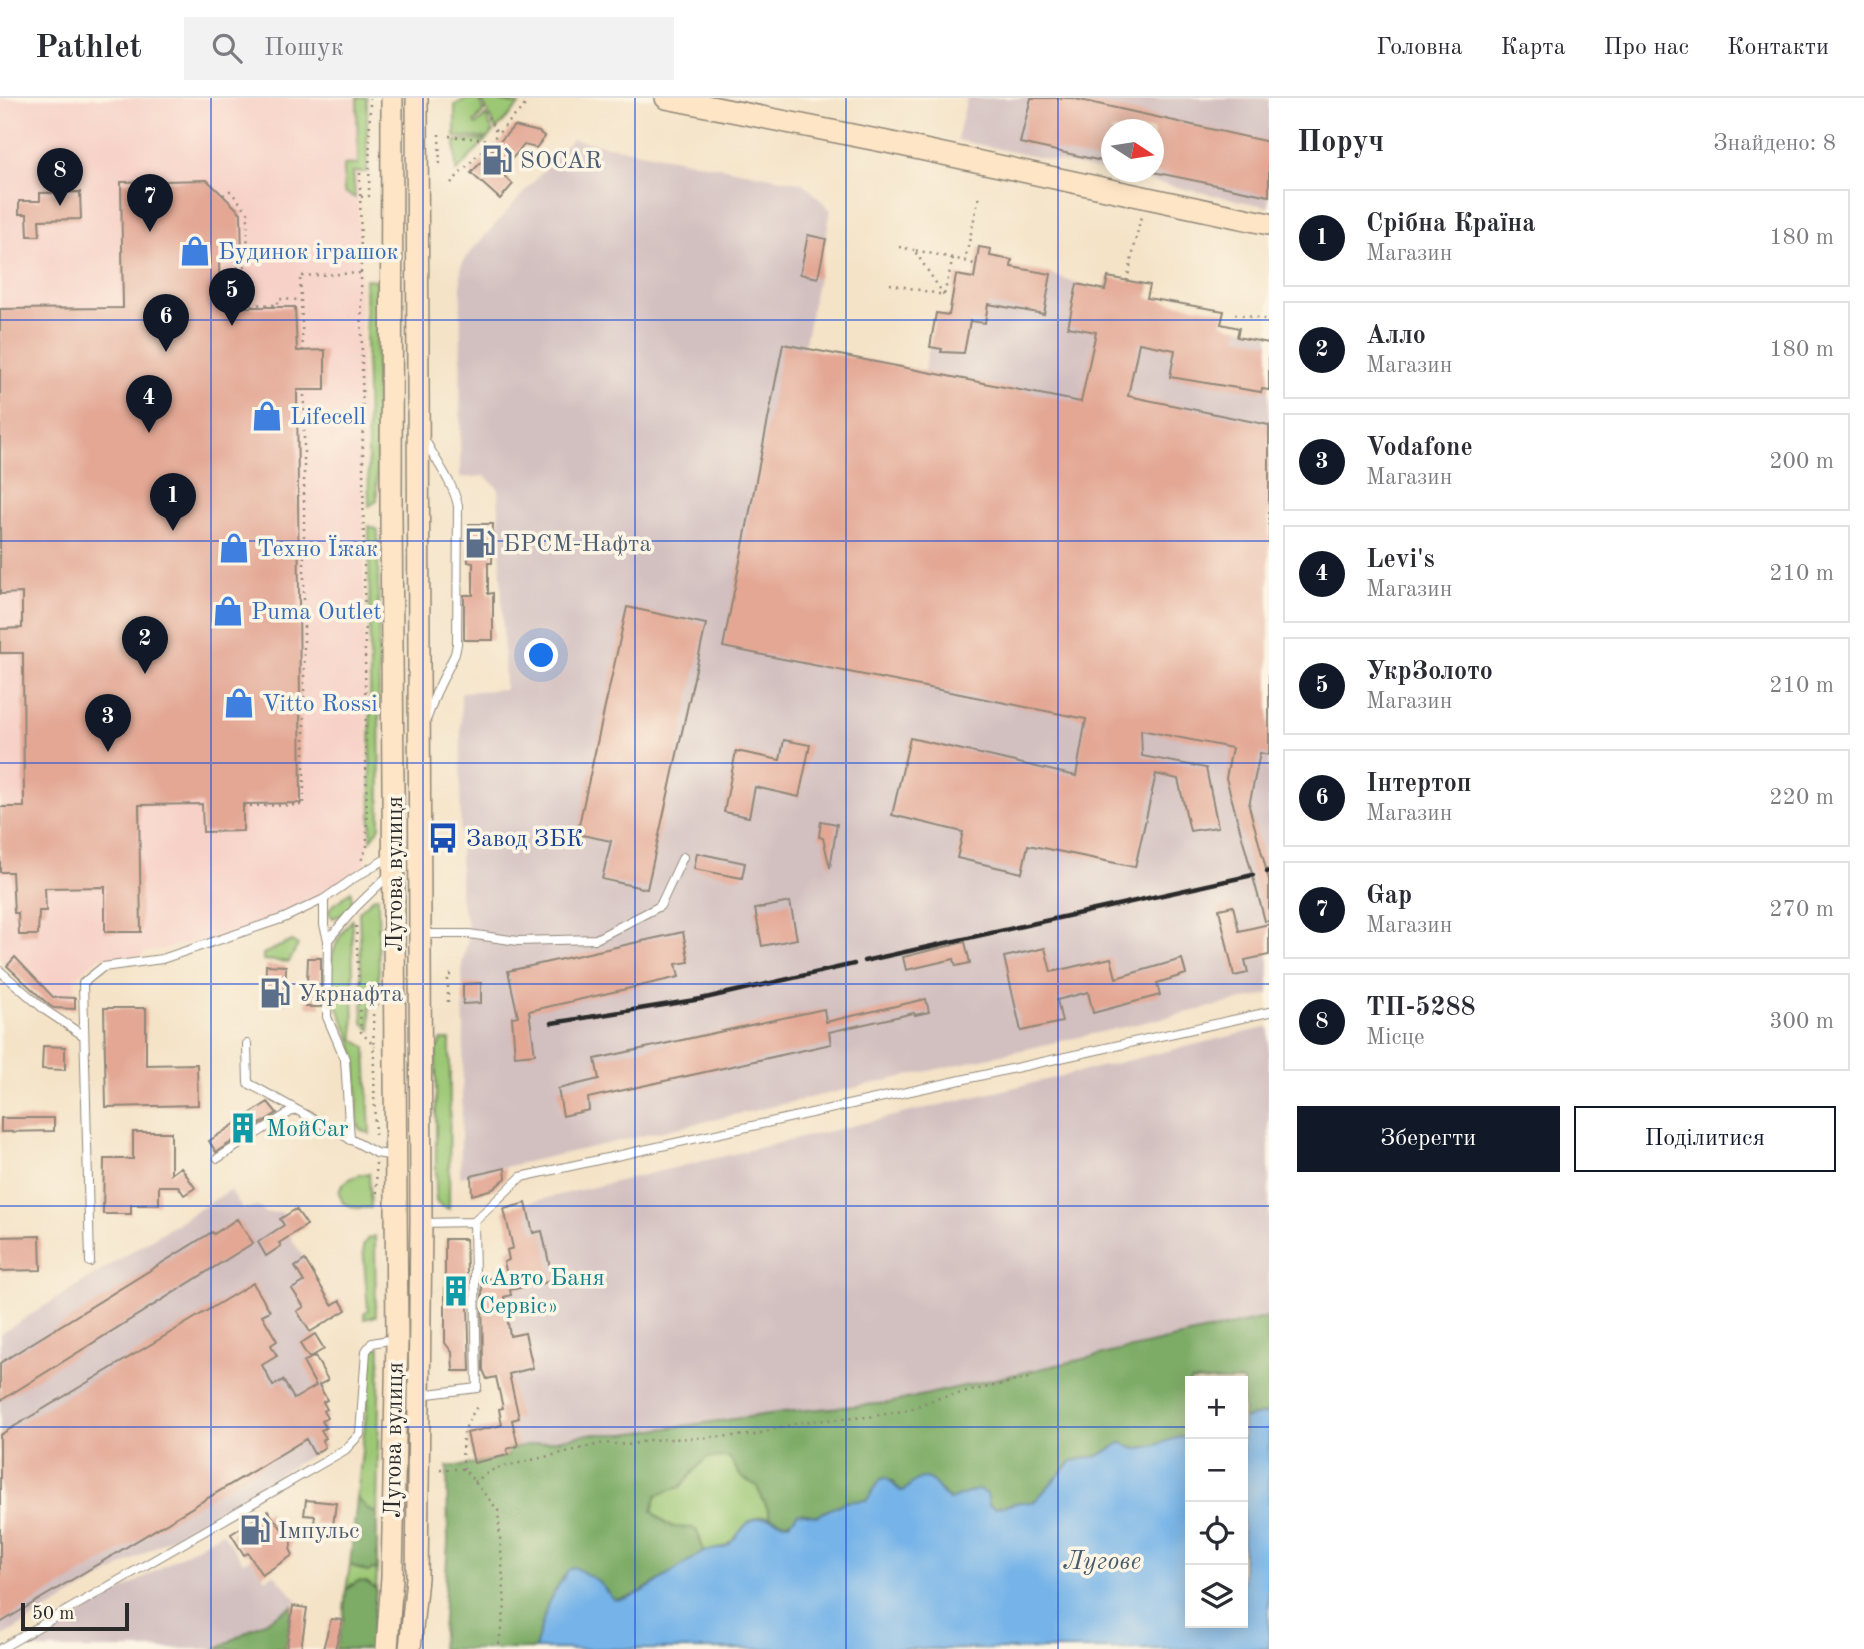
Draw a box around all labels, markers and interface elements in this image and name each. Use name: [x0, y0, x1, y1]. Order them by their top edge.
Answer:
search box: [184, 17, 674, 80]
icon: search: [208, 29, 246, 67]
text: Pathlet: [35, 32, 142, 65]
text: Пошук: [264, 35, 344, 61]
text: Головна: [1376, 36, 1463, 60]
text: Карта: [1501, 36, 1566, 60]
text: Про нас: [1604, 36, 1689, 60]
text: Контакти: [1727, 36, 1829, 60]
north arrow: [1101, 119, 1164, 182]
text: Поруч: [1297, 128, 1384, 158]
text: Знайдено: 8: [1713, 132, 1836, 155]
fuel station icon: SOCAR: [480, 143, 514, 177]
pin: 8: [37, 148, 83, 206]
place label: SOCAR: [520, 150, 602, 174]
pin: 7: [127, 174, 173, 232]
text: Срібна Країна: [1366, 211, 1536, 237]
text: 1: [1315, 226, 1329, 249]
text: 180 m: [1769, 226, 1834, 249]
shop icon: Будинок іграшок: [178, 234, 212, 268]
place label: Будинок іграшок: [218, 241, 399, 265]
text: Магазин: [1366, 242, 1452, 265]
pin: 5: [209, 268, 255, 326]
pin: 6: [143, 294, 189, 352]
text: Алло: [1366, 323, 1426, 349]
text: 2: [1315, 338, 1329, 361]
text: 180 m: [1769, 338, 1834, 361]
text: Магазин: [1366, 354, 1452, 377]
pin: 4: [126, 375, 172, 433]
shop icon: Lifecell: [250, 399, 284, 433]
place label: Lifecell: [290, 406, 366, 430]
text: Vodafone: [1366, 435, 1473, 461]
text: 3: [1315, 450, 1329, 473]
text: 200 m: [1769, 450, 1834, 473]
text: Магазин: [1366, 466, 1452, 489]
pin: 1: [150, 473, 196, 531]
fuel station icon: БРСМ-Нафта: [463, 526, 497, 560]
shop icon: Техно Їжак: [217, 531, 251, 565]
place label: БРСМ-Нафта: [503, 533, 651, 557]
place label: Техно Їжак: [257, 535, 378, 562]
text: Levi's: [1366, 547, 1435, 573]
text: 4: [1315, 562, 1329, 585]
text: 210 m: [1769, 562, 1834, 585]
text: Магазин: [1366, 578, 1452, 601]
shop icon: Puma Outlet: [211, 594, 245, 628]
place label: Puma Outlet: [251, 601, 382, 625]
pin: 2: [122, 616, 168, 674]
your location: [524, 638, 558, 672]
text: УкрЗолото: [1366, 659, 1493, 685]
text: 5: [1315, 674, 1329, 697]
text: 210 m: [1769, 674, 1834, 697]
shop icon: Vitto Rossi: [222, 686, 256, 720]
text: Магазин: [1366, 690, 1452, 713]
place label: Vitto Rossi: [262, 693, 378, 717]
pin: 3: [85, 694, 131, 752]
text: Інтертоп: [1366, 771, 1472, 797]
text: 6: [1315, 786, 1329, 809]
text: 220 m: [1769, 786, 1834, 809]
street label: Лугова вулиця: [384, 796, 408, 952]
text: Магазин: [1366, 802, 1452, 825]
bus stop icon: Завод ЗБК: [426, 821, 460, 855]
place label: Завод ЗБК: [466, 828, 584, 852]
text: Gap: [1366, 883, 1412, 909]
text: 7: [1315, 898, 1329, 921]
text: 270 m: [1769, 898, 1834, 921]
text: Магазин: [1366, 914, 1452, 937]
fuel station icon: Укрнафта: [258, 976, 292, 1010]
place label: Укрнафта: [298, 983, 403, 1007]
text: ТП-5288: [1366, 995, 1476, 1021]
text: 8: [1315, 1010, 1329, 1033]
text: 300 m: [1769, 1010, 1834, 1033]
text: Місце: [1366, 1026, 1425, 1049]
button: Зберегти: [1297, 1106, 1560, 1172]
button: Поділитися: [1574, 1106, 1836, 1172]
building icon: МойCar: [226, 1111, 260, 1145]
place label: МойCar: [266, 1118, 349, 1142]
place label: «Авто Баня Сервіс»: [479, 1267, 605, 1319]
building icon: «Авто Баня Сервіс»: [439, 1274, 473, 1308]
street label: Лугова вулиця: [382, 1362, 408, 1518]
map controls: [1185, 1376, 1248, 1628]
button: +: [1185, 1376, 1248, 1439]
button: −: [1185, 1439, 1248, 1502]
button: locate: [1185, 1502, 1248, 1565]
fuel station icon: Імпульс: [238, 1513, 272, 1547]
place label: Імпульс: [278, 1520, 360, 1544]
water label: Лугове: [1063, 1549, 1141, 1575]
button: layers: [1185, 1565, 1248, 1628]
scale bar: [21, 1600, 130, 1632]
text: 50 m: [32, 1605, 74, 1624]

